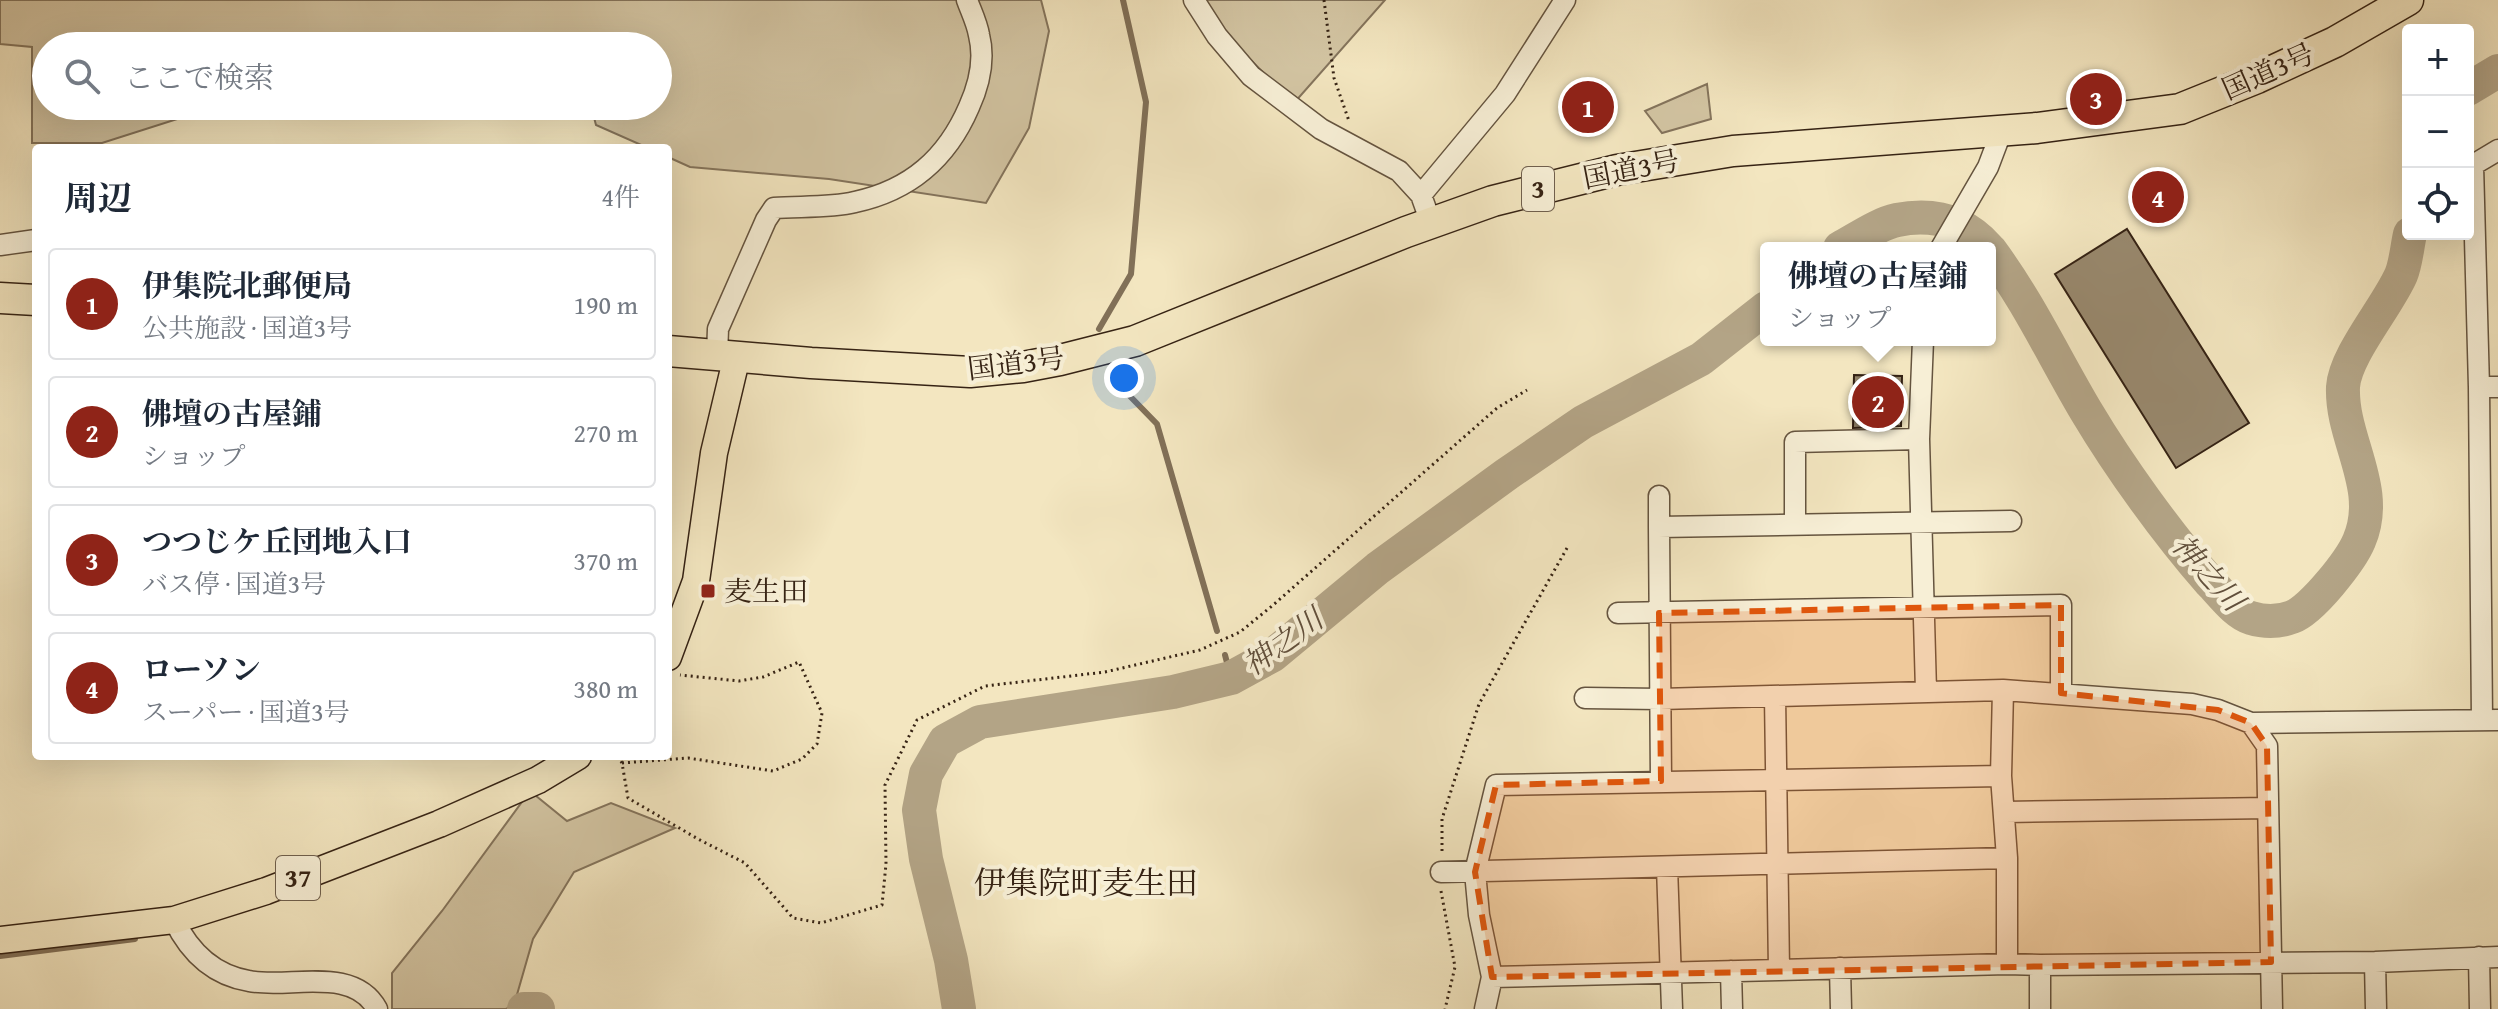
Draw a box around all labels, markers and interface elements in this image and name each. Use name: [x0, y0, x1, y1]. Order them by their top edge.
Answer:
map controls: [2402, 24, 2474, 240]
button: +: [2402, 24, 2474, 96]
search box: [32, 32, 672, 120]
street label: 国道3号: [2215, 32, 2321, 109]
icon: search: [60, 54, 104, 98]
text: ここで検索: [124, 55, 274, 99]
pin: 3: [2070, 69, 2122, 129]
pin: 1: [1562, 77, 1614, 137]
button: −: [2402, 96, 2474, 168]
street label: 国道3号: [1579, 139, 1683, 198]
road number: 3: [1522, 167, 1554, 211]
pin: 4: [2132, 167, 2184, 227]
button: locate: [2402, 168, 2474, 240]
text: 周辺: [64, 173, 132, 222]
text: 4件: [601, 177, 640, 216]
popup: [1760, 242, 1996, 346]
text: 佛壇の古屋鋪: [1788, 253, 1968, 297]
text: 伊集院北郵便局: [142, 263, 352, 307]
text: 1: [85, 285, 99, 324]
text: 190 m: [573, 285, 638, 324]
text: ショップ: [1788, 298, 1891, 337]
text: 公共施設 · 国道3号: [142, 308, 352, 347]
street label: 国道3号: [965, 336, 1067, 389]
your location: [1104, 358, 1144, 398]
pin: 2: [1852, 372, 1904, 432]
text: 佛壇の古屋鋪: [142, 391, 322, 435]
text: 2: [85, 413, 99, 452]
text: 270 m: [573, 413, 638, 452]
text: ショップ: [142, 436, 245, 475]
text: つつじケ丘団地入口: [142, 519, 412, 563]
water label: 神之川: [2162, 524, 2257, 623]
text: 3: [85, 541, 99, 580]
text: 370 m: [573, 541, 638, 580]
text: バス停 · 国道3号: [142, 564, 326, 603]
place label: 麦生田: [724, 570, 808, 611]
marker: 麦生田: [699, 582, 717, 600]
water label: 神之川: [1233, 595, 1334, 685]
text: ローソン: [142, 647, 261, 691]
text: 4: [85, 669, 99, 708]
text: 380 m: [573, 669, 638, 708]
text: スーパー · 国道3号: [142, 692, 350, 731]
road number: 37: [276, 856, 320, 900]
district label: 伊集院町麦生田: [974, 859, 1198, 906]

